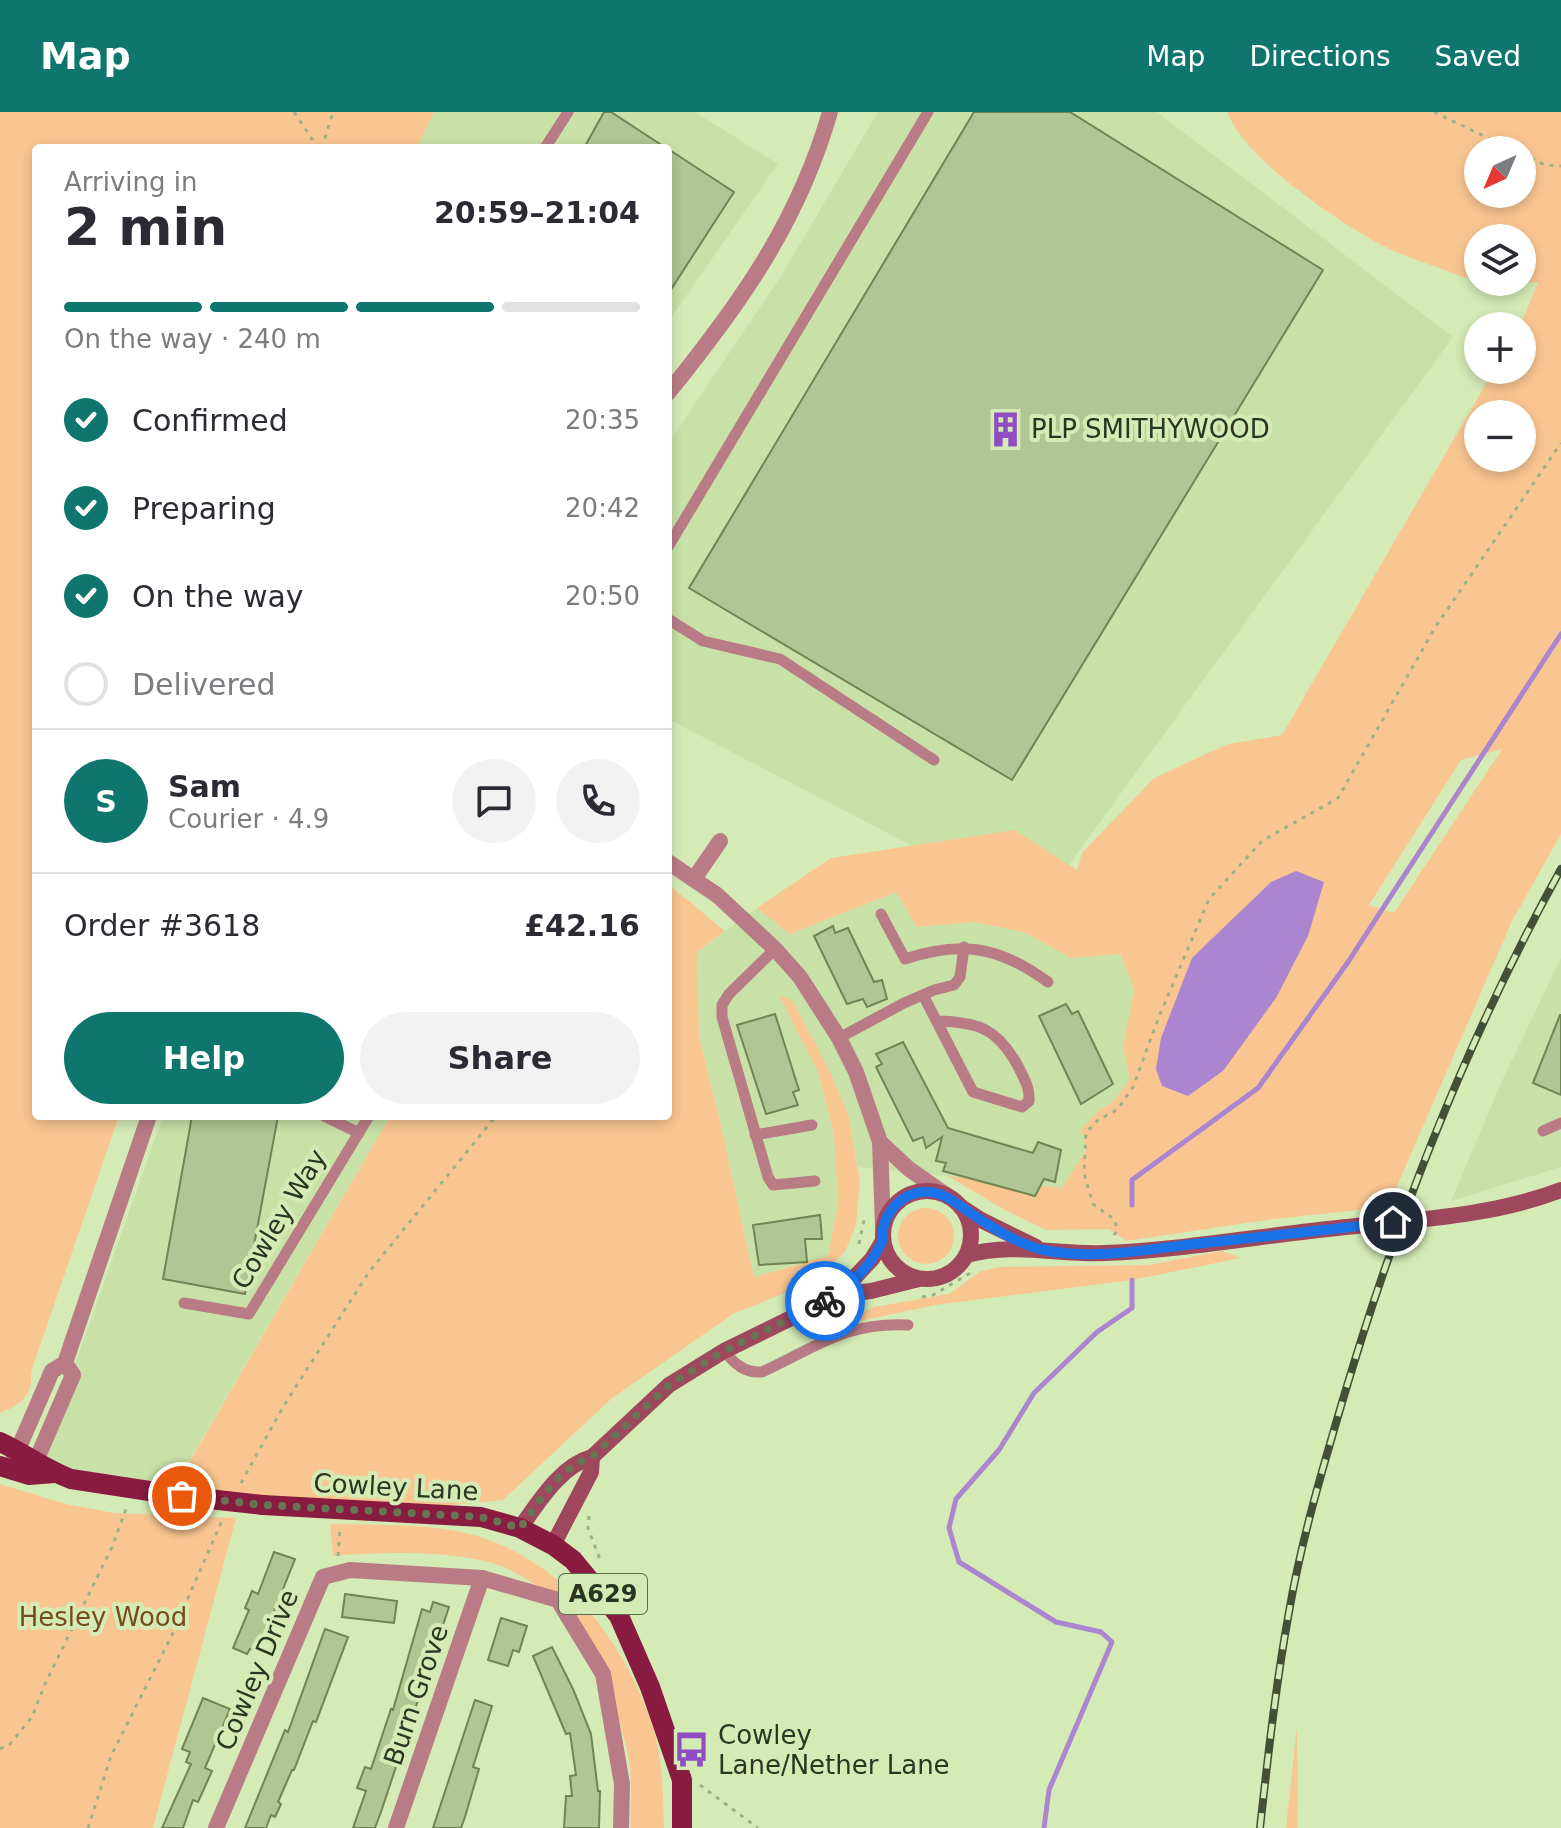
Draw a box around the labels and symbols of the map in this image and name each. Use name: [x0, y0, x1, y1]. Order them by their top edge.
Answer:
north arrow: [1464, 136, 1536, 208]
building icon: PLP SMITHYWOOD: [986, 410, 1024, 448]
place label: PLP SMITHYWOOD: [1031, 414, 1270, 444]
street label: Cowley Way: [226, 1144, 332, 1294]
pin: [1359, 1188, 1427, 1256]
courier: [785, 1261, 865, 1341]
pin: [148, 1462, 216, 1530]
street label: Cowley Lane: [313, 1468, 479, 1506]
road number: A629: [559, 1574, 647, 1614]
street label: Cowley Drive: [210, 1585, 304, 1755]
park label: Hesley Wood: [19, 1602, 187, 1632]
street label: Burn Grove: [378, 1621, 454, 1769]
place label: Cowley Lane/Nether Lane: [718, 1720, 950, 1780]
bus stop icon: Cowley Lane/Nether Lane: [673, 1731, 711, 1769]

